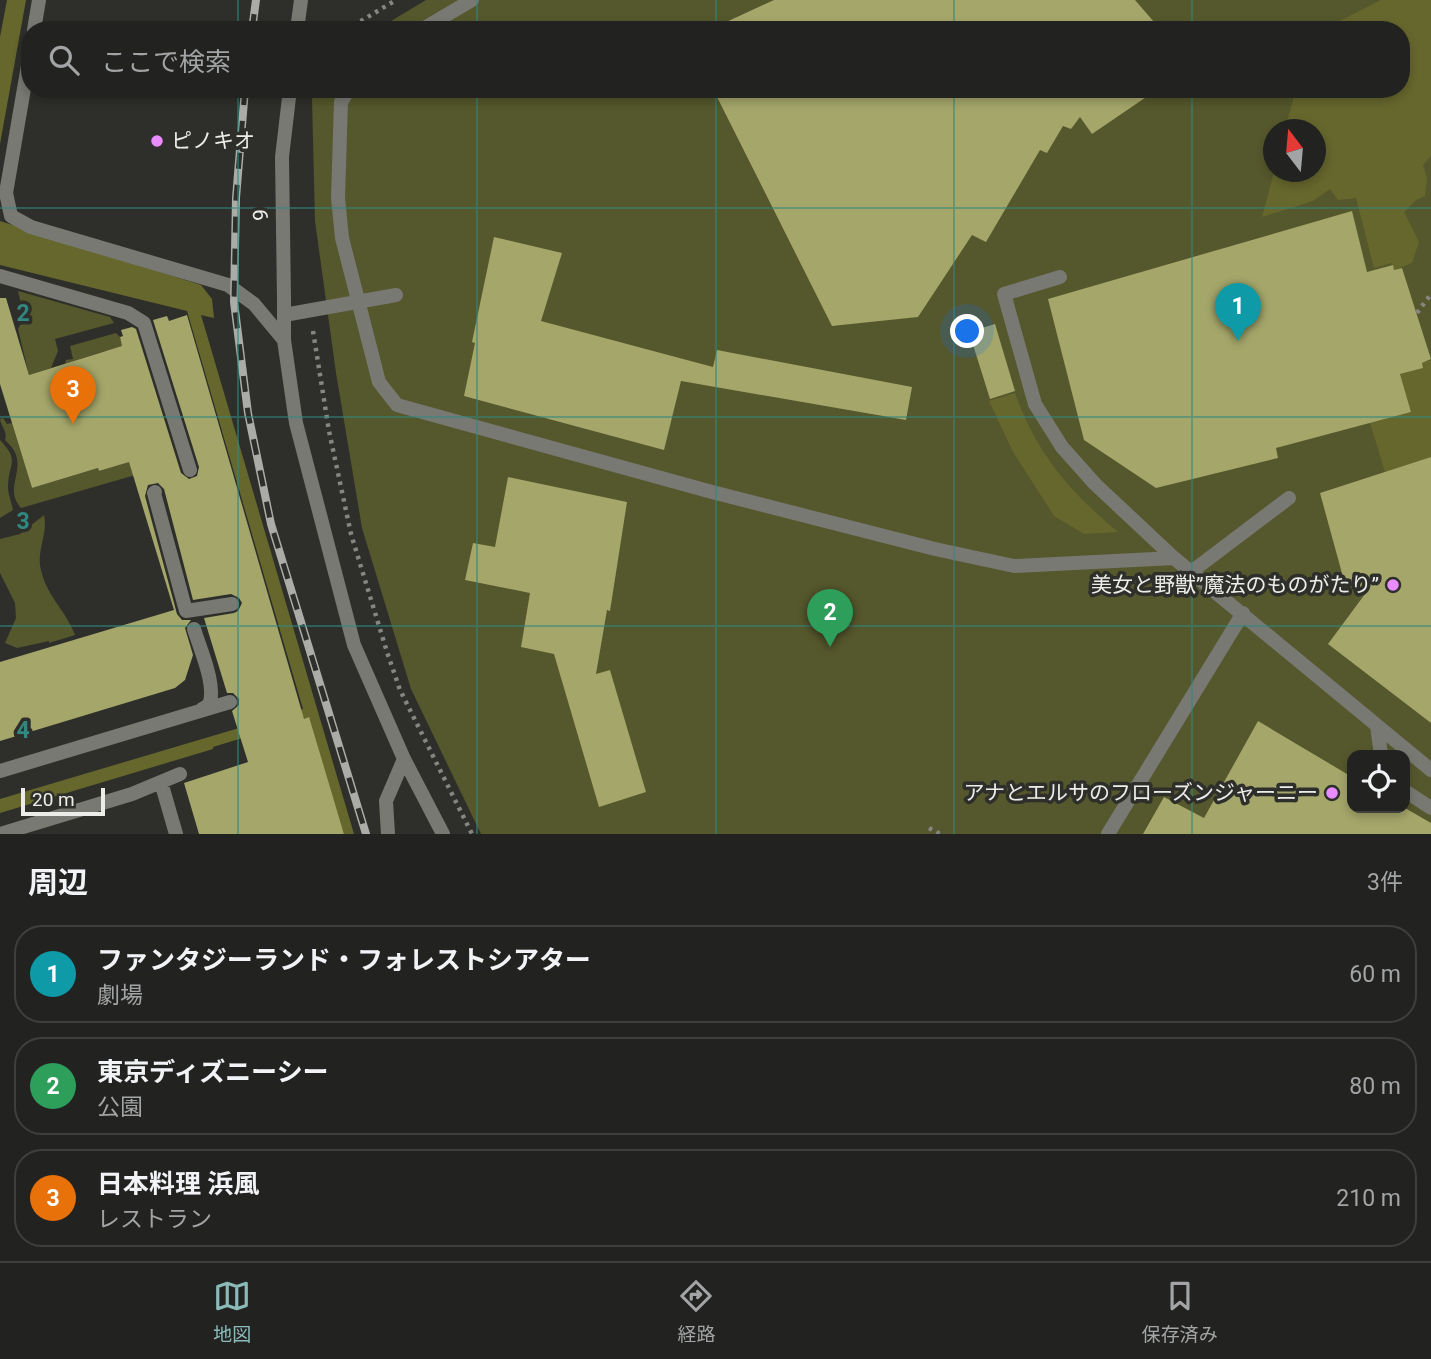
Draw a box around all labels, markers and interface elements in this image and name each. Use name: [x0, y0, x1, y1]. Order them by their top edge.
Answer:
search box: [21, 21, 1410, 98]
icon: search: [45, 41, 83, 79]
text: ここで検索: [101, 47, 231, 77]
north arrow: [1263, 119, 1326, 182]
place label: ピノキオ: [171, 129, 255, 153]
marker: ピノキオ: [149, 133, 165, 149]
street label: 9: [249, 209, 273, 221]
pin: 1: [1215, 283, 1261, 341]
text: 2: [16, 300, 30, 327]
your location: [950, 314, 984, 348]
pin: 3: [50, 366, 96, 424]
text: 3: [16, 508, 30, 535]
place label: 美女と野獣”魔法のものがたり”: [1091, 573, 1379, 597]
marker: 美女と野獣”魔法のものがたり”: [1385, 577, 1401, 593]
pin: 2: [807, 589, 853, 647]
text: 4: [16, 717, 30, 744]
map controls: [1347, 750, 1410, 813]
button: locate: [1347, 750, 1410, 813]
place label: アナとエルサのフローズンジャーニー: [964, 781, 1318, 805]
scale bar: [21, 785, 105, 817]
marker: アナとエルサのフローズンジャーニー: [1324, 785, 1340, 801]
text: 20 m: [32, 788, 75, 811]
text: 周辺: [28, 865, 88, 900]
text: 3件: [1367, 869, 1403, 896]
text: ファンタジーランド・フォレストシアター: [97, 945, 591, 975]
text: 1: [46, 961, 60, 988]
text: 60 m: [1349, 961, 1401, 988]
text: 劇場: [97, 982, 143, 1009]
text: 東京ディズニーシー: [97, 1057, 329, 1087]
text: 2: [46, 1073, 60, 1100]
text: 80 m: [1349, 1073, 1401, 1100]
text: 公園: [97, 1094, 143, 1121]
text: 日本料理 浜風: [97, 1169, 259, 1199]
text: 3: [46, 1185, 60, 1212]
text: 210 m: [1336, 1185, 1401, 1212]
text: レストラン: [97, 1206, 212, 1233]
tab: 地図: [213, 1277, 251, 1346]
tab: 経路: [677, 1277, 716, 1346]
tab: 保存済み: [1142, 1277, 1218, 1346]

